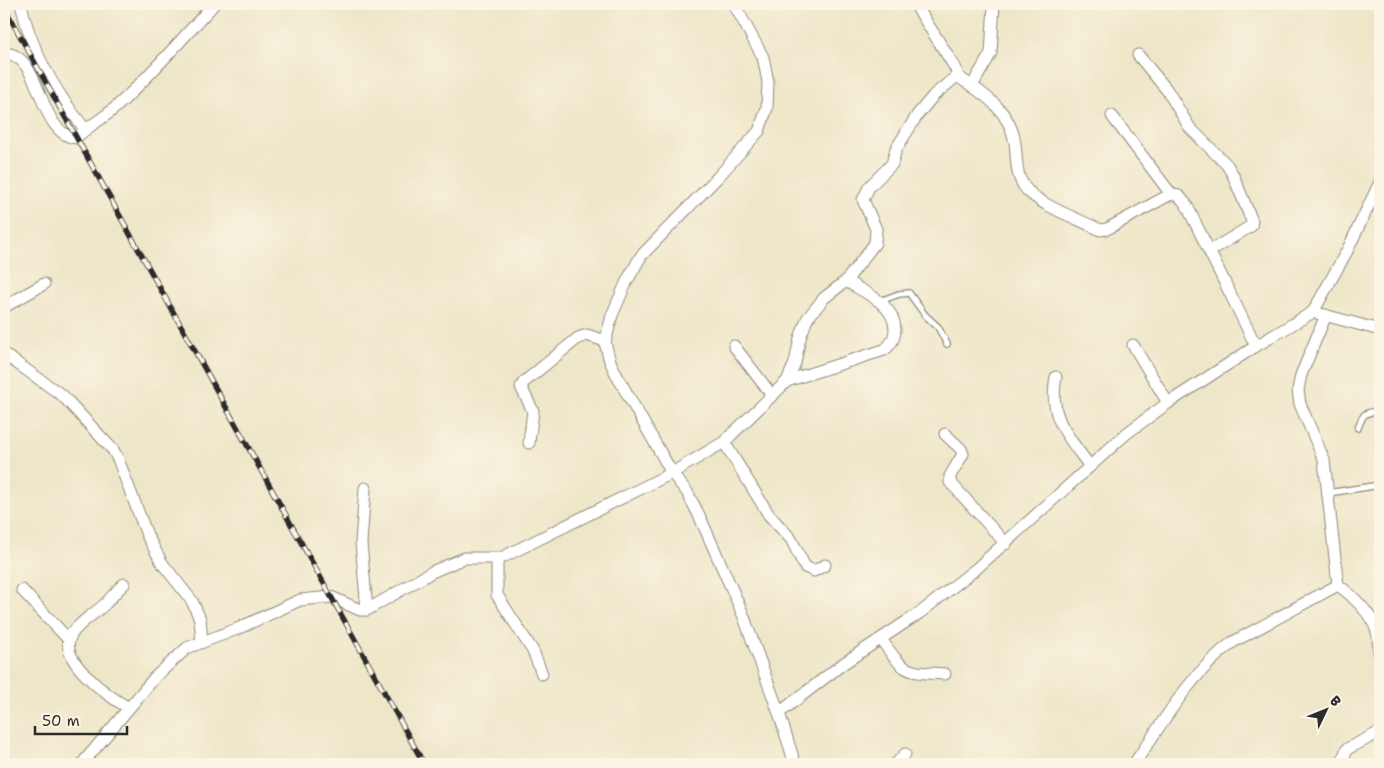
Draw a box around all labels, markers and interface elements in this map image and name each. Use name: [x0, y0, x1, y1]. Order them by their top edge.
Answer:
north arrow: [1302, 686, 1352, 736]
text: B: [1326, 692, 1345, 711]
scale bar: [35, 703, 128, 735]
text: 50 m: [42, 711, 80, 731]

